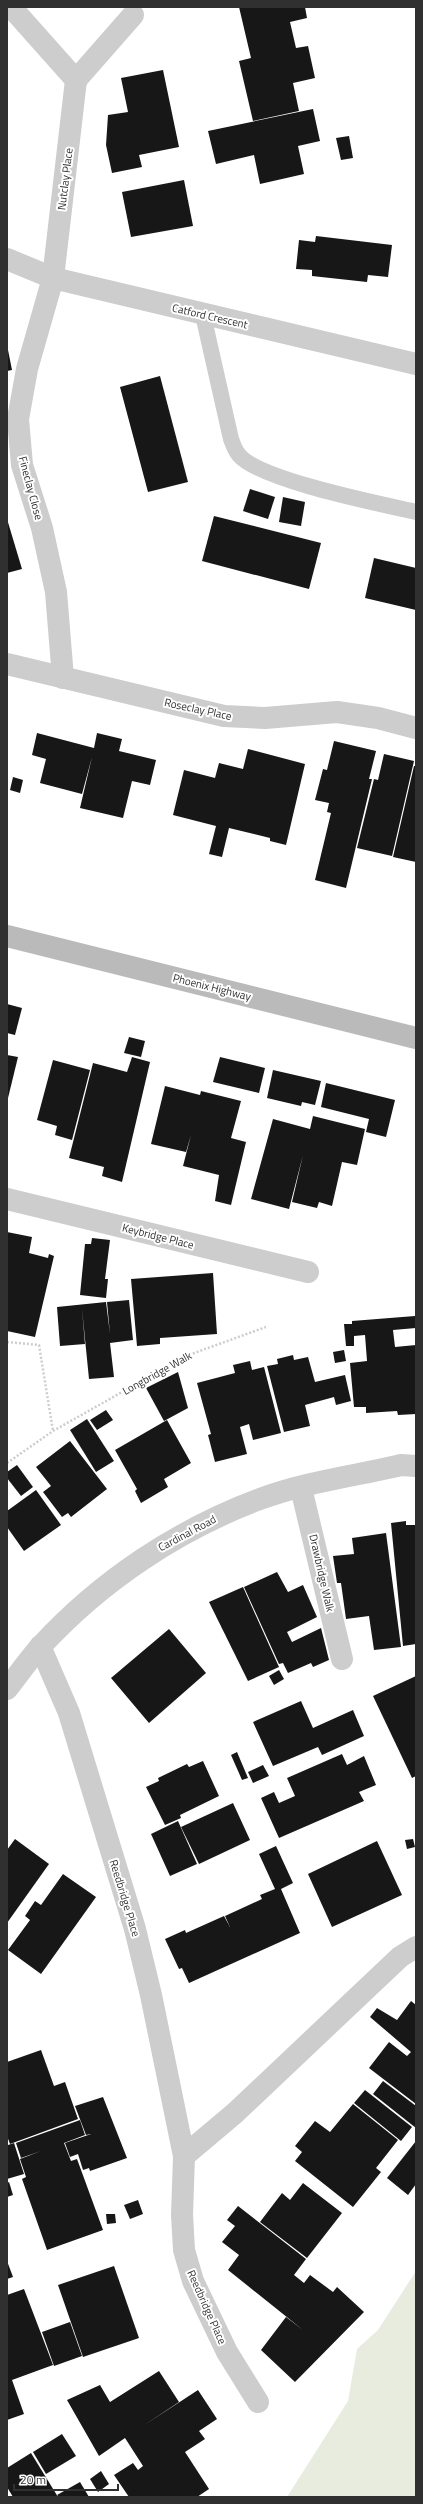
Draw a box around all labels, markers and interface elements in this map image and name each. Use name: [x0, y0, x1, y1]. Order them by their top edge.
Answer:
street label: Nutclay Place: [53, 147, 77, 211]
street label: Catford Crescent: [171, 300, 249, 332]
street label: Fineclay Close: [15, 454, 47, 522]
street label: Roseclay Place: [163, 694, 234, 724]
street label: Phoenix Highway: [171, 970, 253, 1005]
street label: Keybridge Place: [121, 1219, 196, 1253]
street label: Longbridge Walk: [119, 1347, 195, 1399]
street label: Cardinal Road: [155, 1511, 219, 1555]
street label: Drawbridge Walk: [305, 1533, 339, 1614]
street label: Reedbridge Place: [106, 1857, 144, 1939]
street label: Reedbridge Place: [183, 2267, 231, 2347]
scale bar: [14, 2466, 118, 2492]
text: 20 m: [20, 2470, 46, 2489]

